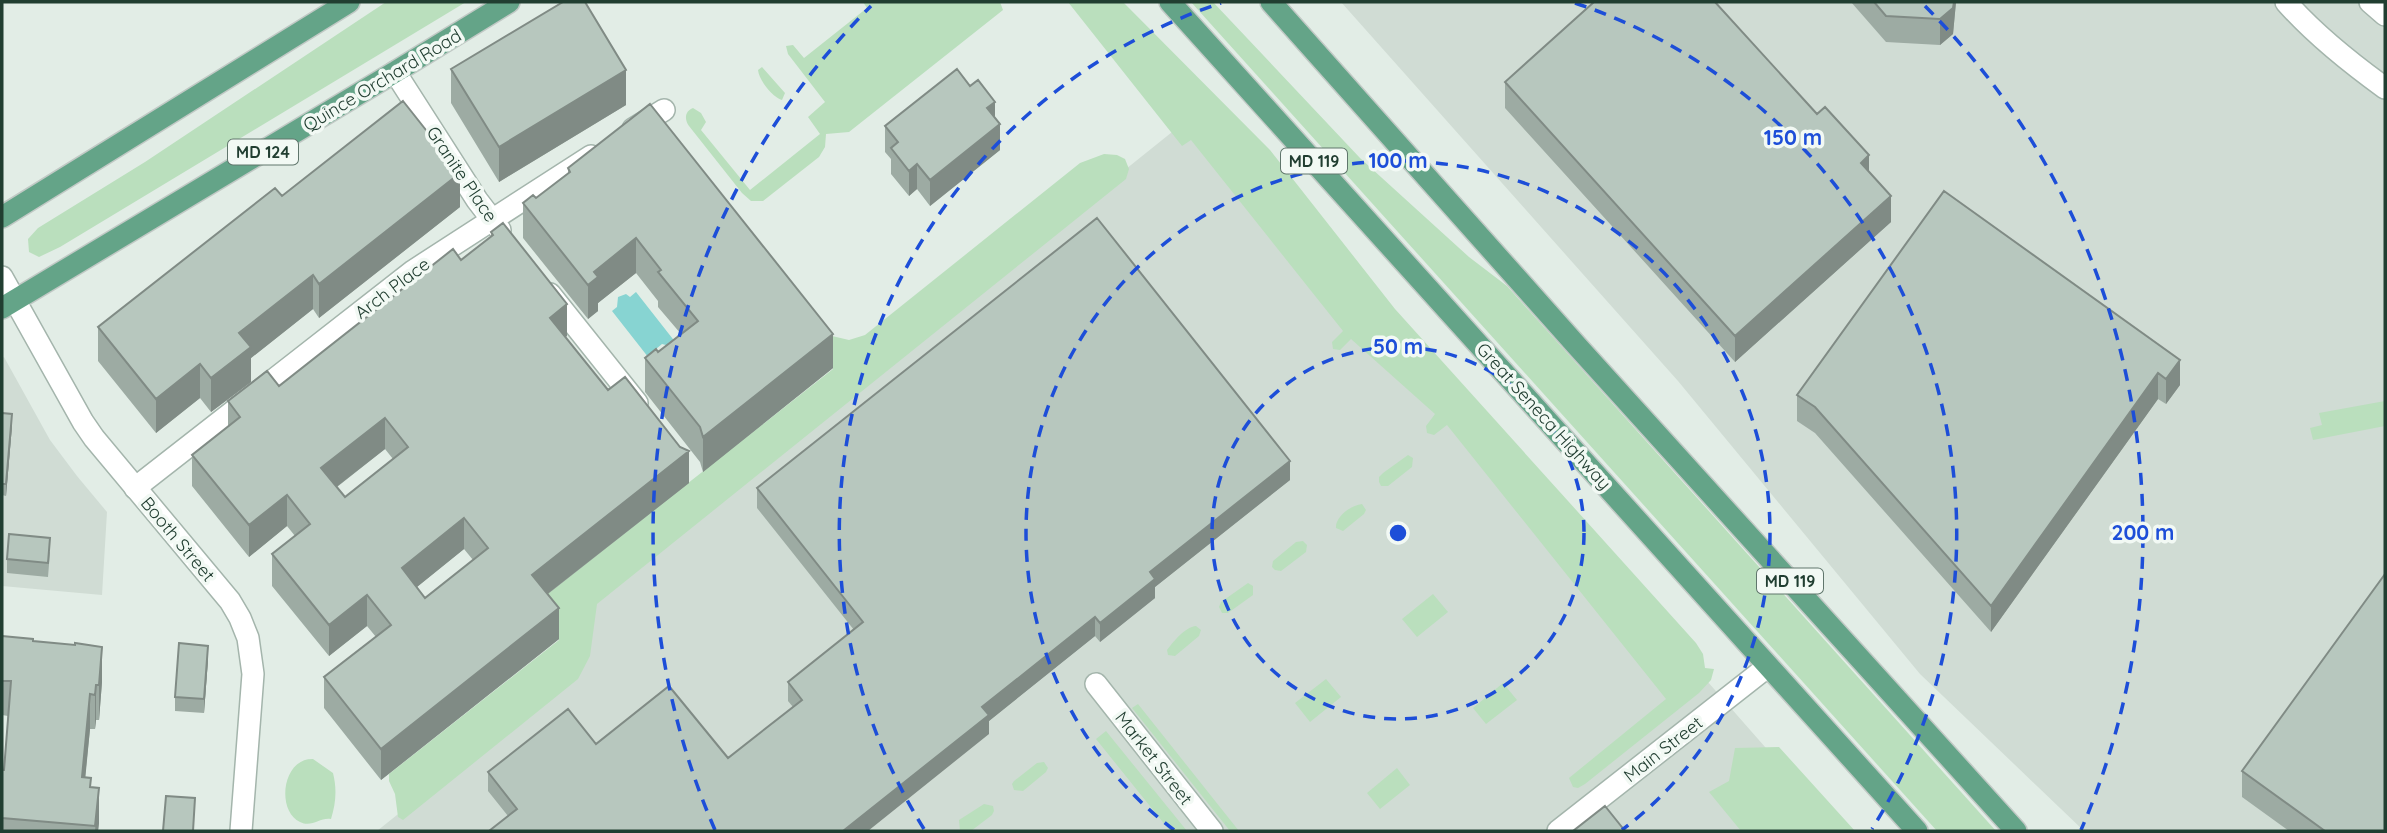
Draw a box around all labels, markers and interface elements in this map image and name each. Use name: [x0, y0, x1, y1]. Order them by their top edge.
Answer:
street label: Quince Orchard Road: [299, 24, 465, 136]
street label: Granite Place: [421, 122, 503, 226]
text: 150 m: [1764, 124, 1822, 150]
road number: MD 124: [228, 140, 298, 164]
text: 100 m: [1368, 147, 1428, 173]
road number: MD 119: [1281, 148, 1347, 174]
street label: Arch Place: [350, 252, 434, 324]
text: 50 m: [1373, 333, 1423, 359]
street label: Great Seneca Highway: [1472, 338, 1616, 494]
street label: Booth Street: [136, 492, 220, 586]
text: 200 m: [2112, 519, 2174, 545]
centre of rings: [1386, 521, 1410, 545]
road number: MD 119: [1757, 568, 1823, 594]
street label: Market Street: [1110, 707, 1198, 809]
street label: Main Street: [1619, 711, 1707, 787]

